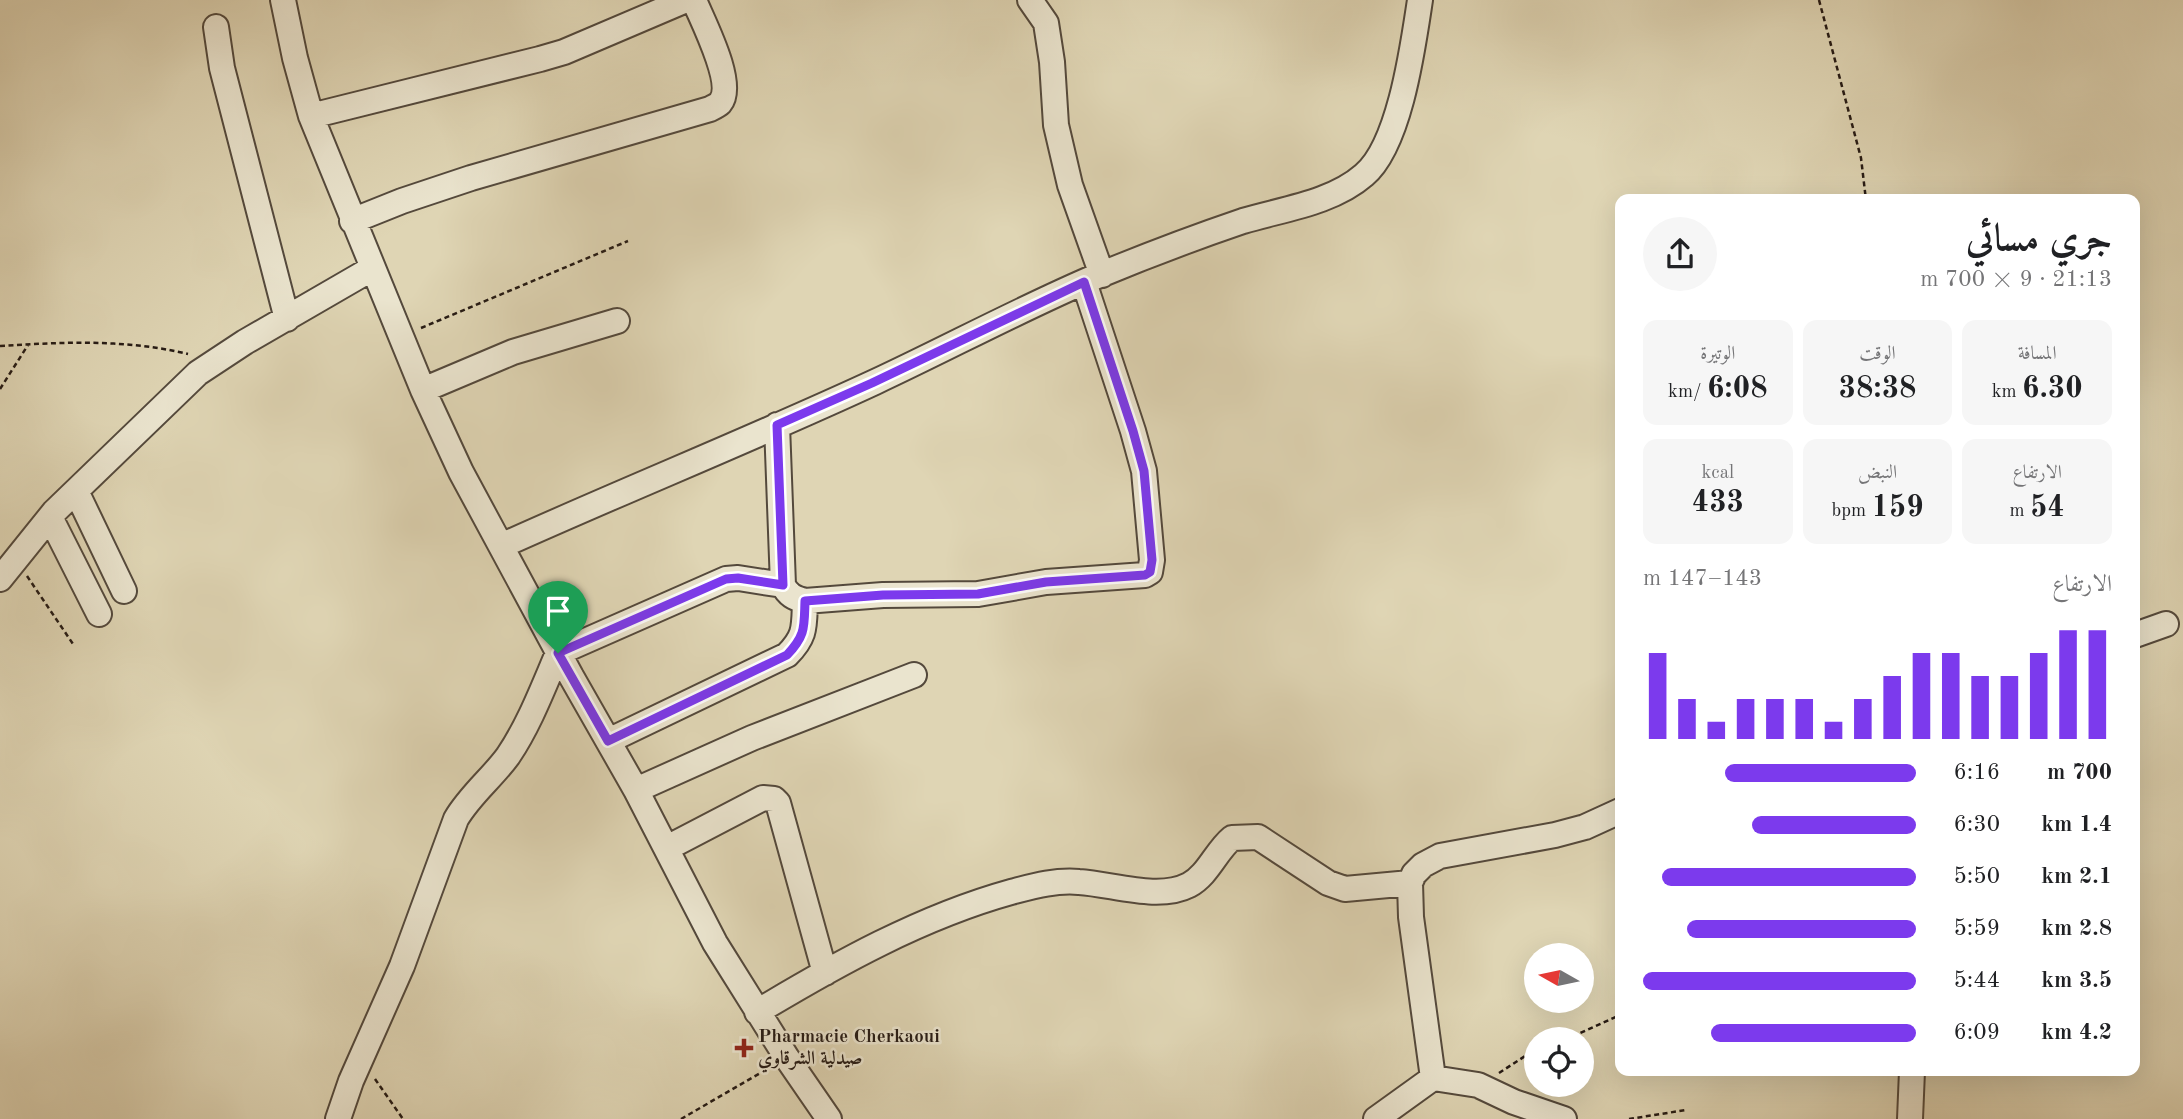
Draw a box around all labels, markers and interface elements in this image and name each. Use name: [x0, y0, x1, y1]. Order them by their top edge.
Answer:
button: share: [1643, 217, 1717, 291]
text: جري مسائي: [1966, 221, 2112, 259]
text: 21:13 · 9 × 700 m: [1920, 268, 2112, 291]
text: الوتيرة: [1700, 345, 1735, 364]
text: الوقت: [1859, 345, 1896, 364]
text: المسافة: [2018, 345, 2057, 364]
text: 6:08: [1707, 374, 1768, 404]
text: 38:38: [1839, 374, 1917, 404]
text: 6.30: [2022, 374, 2083, 404]
text: /km: [1668, 383, 1707, 402]
text: km: [1992, 383, 2022, 402]
text: kcal: [1701, 464, 1734, 483]
text: النبض: [1858, 464, 1897, 483]
text: الارتفاع: [2013, 464, 2062, 483]
text: 433: [1692, 488, 1744, 518]
text: 159: [1871, 493, 1924, 523]
text: 54: [2030, 493, 2065, 523]
text: bpm: [1831, 502, 1871, 521]
text: m: [2010, 502, 2030, 521]
text: 143–147 m: [1643, 567, 1762, 590]
text: الارتفاع: [2052, 573, 2112, 596]
pin: [528, 581, 588, 653]
icon: arrive: [539, 592, 577, 630]
text: 6:16: [1954, 761, 2000, 784]
text: 700 m: [2047, 761, 2112, 784]
text: 6:30: [1954, 813, 2000, 836]
text: 1.4 km: [2041, 813, 2112, 836]
text: 5:50: [1954, 865, 2000, 888]
text: 2.1 km: [2041, 865, 2112, 888]
text: 5:59: [1954, 917, 2000, 940]
text: 2.8 km: [2041, 917, 2112, 940]
north arrow: [1524, 943, 1594, 1013]
map controls: [1524, 943, 1594, 1097]
text: 5:44: [1954, 969, 2000, 992]
text: 3.5 km: [2041, 969, 2112, 992]
text: 6:09: [1954, 1021, 2000, 1044]
text: 4.2 km: [2041, 1021, 2112, 1044]
button: locate: [1524, 1027, 1594, 1097]
place label: Pharmacie Cherkaoui صيدلية الشرقاوي: [758, 1028, 940, 1073]
marker: Pharmacie Cherkaoui صيدلية الشرقاوي: [736, 1040, 752, 1056]

